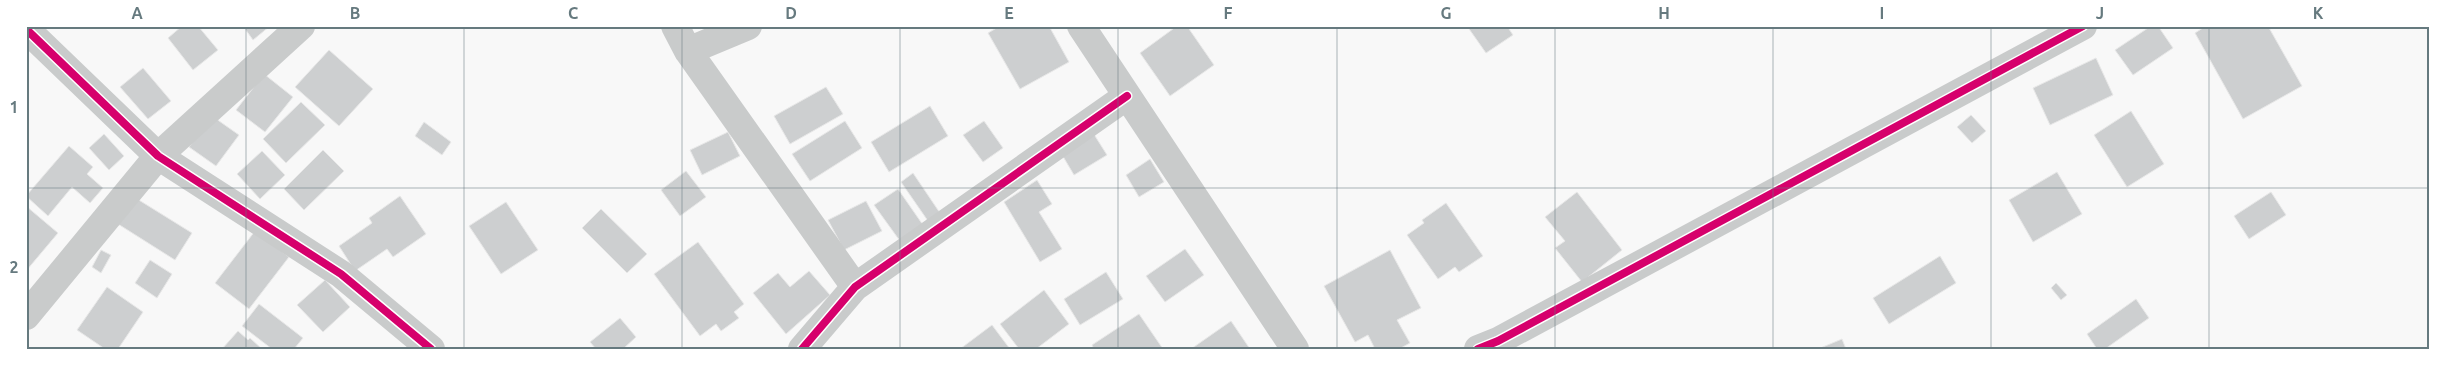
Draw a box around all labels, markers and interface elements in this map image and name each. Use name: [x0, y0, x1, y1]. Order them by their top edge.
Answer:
text: A: [131, 4, 143, 22]
text: B: [350, 4, 360, 22]
text: C: [568, 4, 578, 22]
text: D: [785, 4, 797, 22]
text: E: [1004, 4, 1014, 22]
text: F: [1224, 4, 1233, 22]
text: G: [1440, 4, 1452, 22]
text: H: [1658, 4, 1670, 22]
text: I: [1880, 4, 1884, 22]
text: J: [2096, 4, 2104, 22]
text: K: [2313, 4, 2324, 22]
text: 1: [9, 98, 19, 116]
text: 2: [9, 258, 19, 276]

